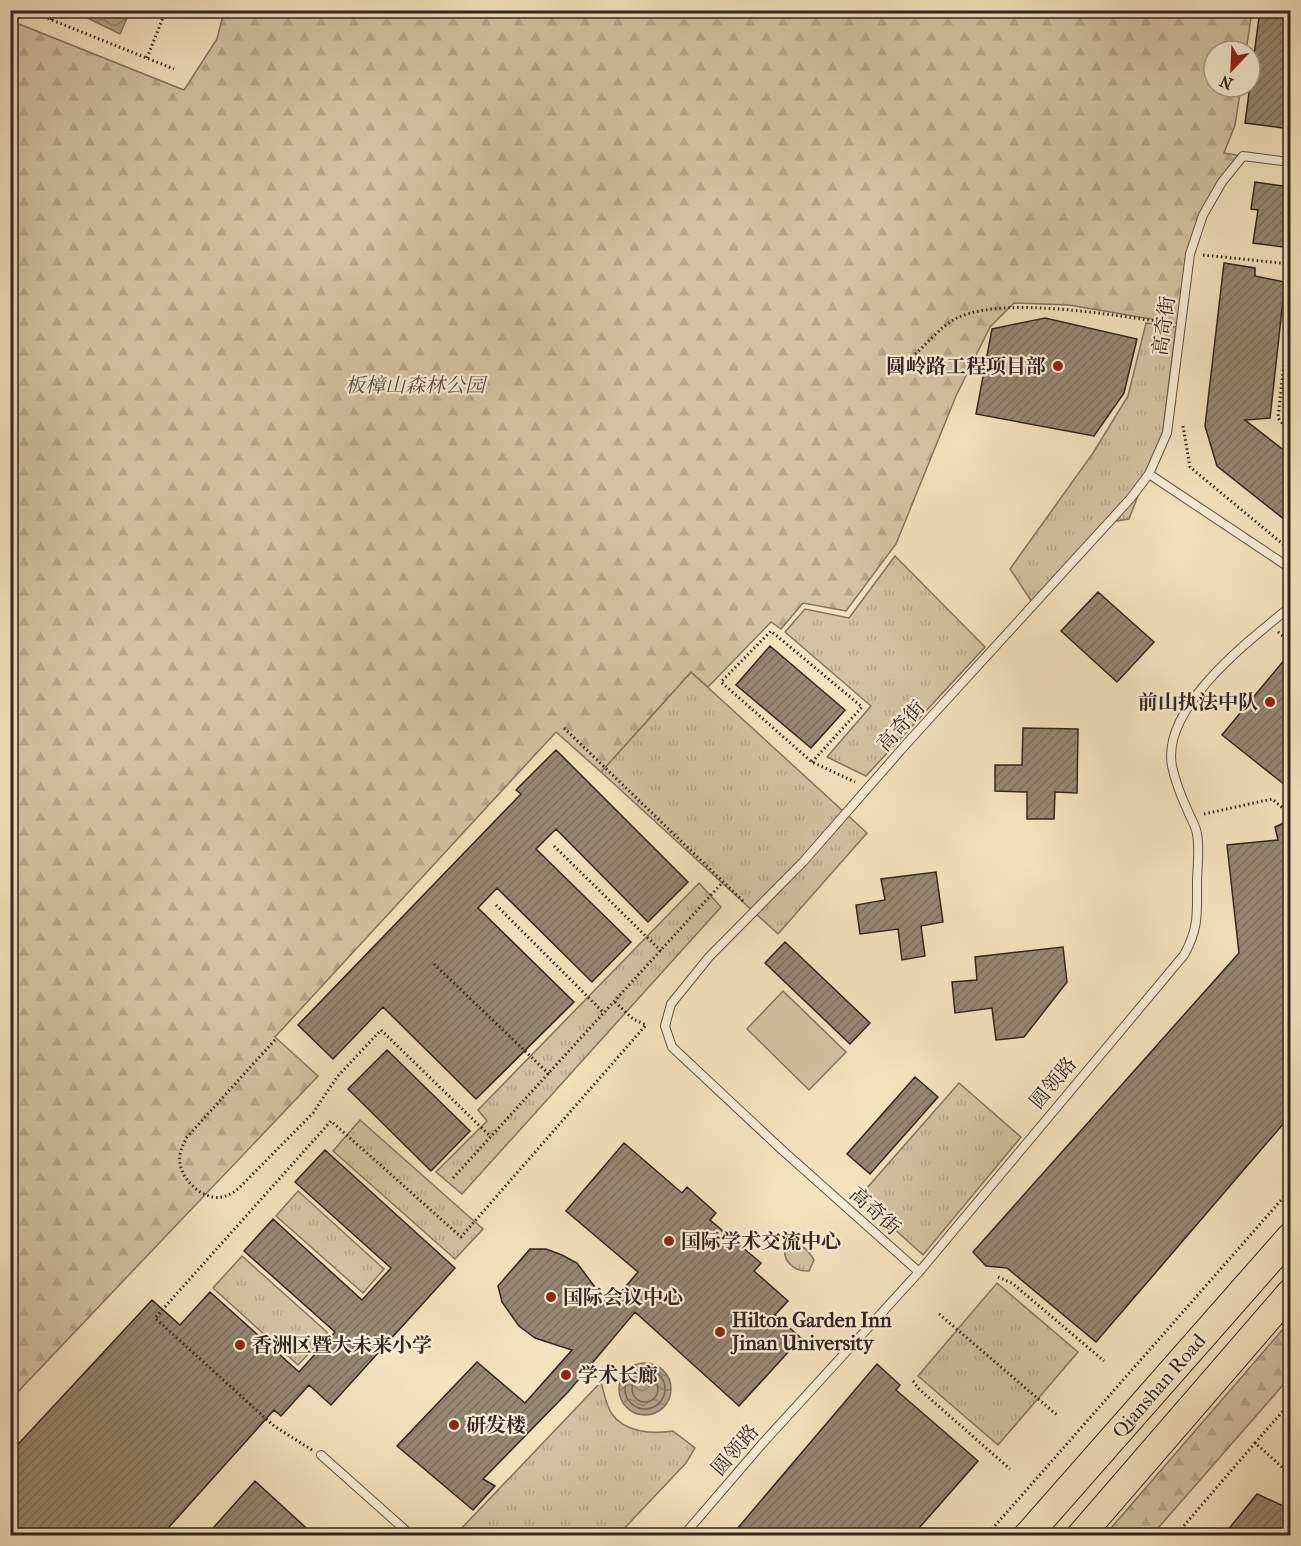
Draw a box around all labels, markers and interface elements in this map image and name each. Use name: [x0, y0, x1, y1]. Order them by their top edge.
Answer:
north arrow: [1202, 39, 1262, 99]
text: N: [1216, 71, 1236, 93]
street label: 高奇街: [1148, 295, 1180, 357]
place label: 圆岭路工程项目部: [886, 355, 1046, 378]
marker: 圆岭路工程项目部: [1051, 359, 1065, 373]
park label: 板樟山森林公园: [345, 374, 488, 397]
place label: 前山执法中队: [1138, 691, 1258, 714]
marker: 前山执法中队: [1263, 695, 1277, 709]
street label: 高奇街: [872, 696, 930, 756]
street label: 圆领路: [1025, 1053, 1081, 1113]
street label: 高奇街: [845, 1182, 905, 1240]
place label: 国际学术交流中心: [681, 1230, 841, 1253]
marker: 国际学术交流中心: [662, 1234, 676, 1248]
place label: 国际会议中心: [563, 1286, 683, 1309]
marker: 国际会议中心: [544, 1290, 558, 1304]
place label: Hilton Garden Inn Jinan University: [730, 1309, 892, 1355]
marker: Hilton Garden Inn Jinan University: [713, 1325, 727, 1339]
street label: Qianshan Road: [1108, 1328, 1211, 1443]
place label: 香洲区暨大未来小学: [252, 1334, 432, 1357]
marker: 香洲区暨大未来小学: [233, 1338, 247, 1352]
place label: 学术长廊: [578, 1364, 658, 1387]
marker: 学术长廊: [559, 1368, 573, 1382]
place label: 研发楼: [466, 1414, 526, 1437]
marker: 研发楼: [447, 1418, 461, 1432]
street label: 圆领路: [707, 1420, 763, 1480]

